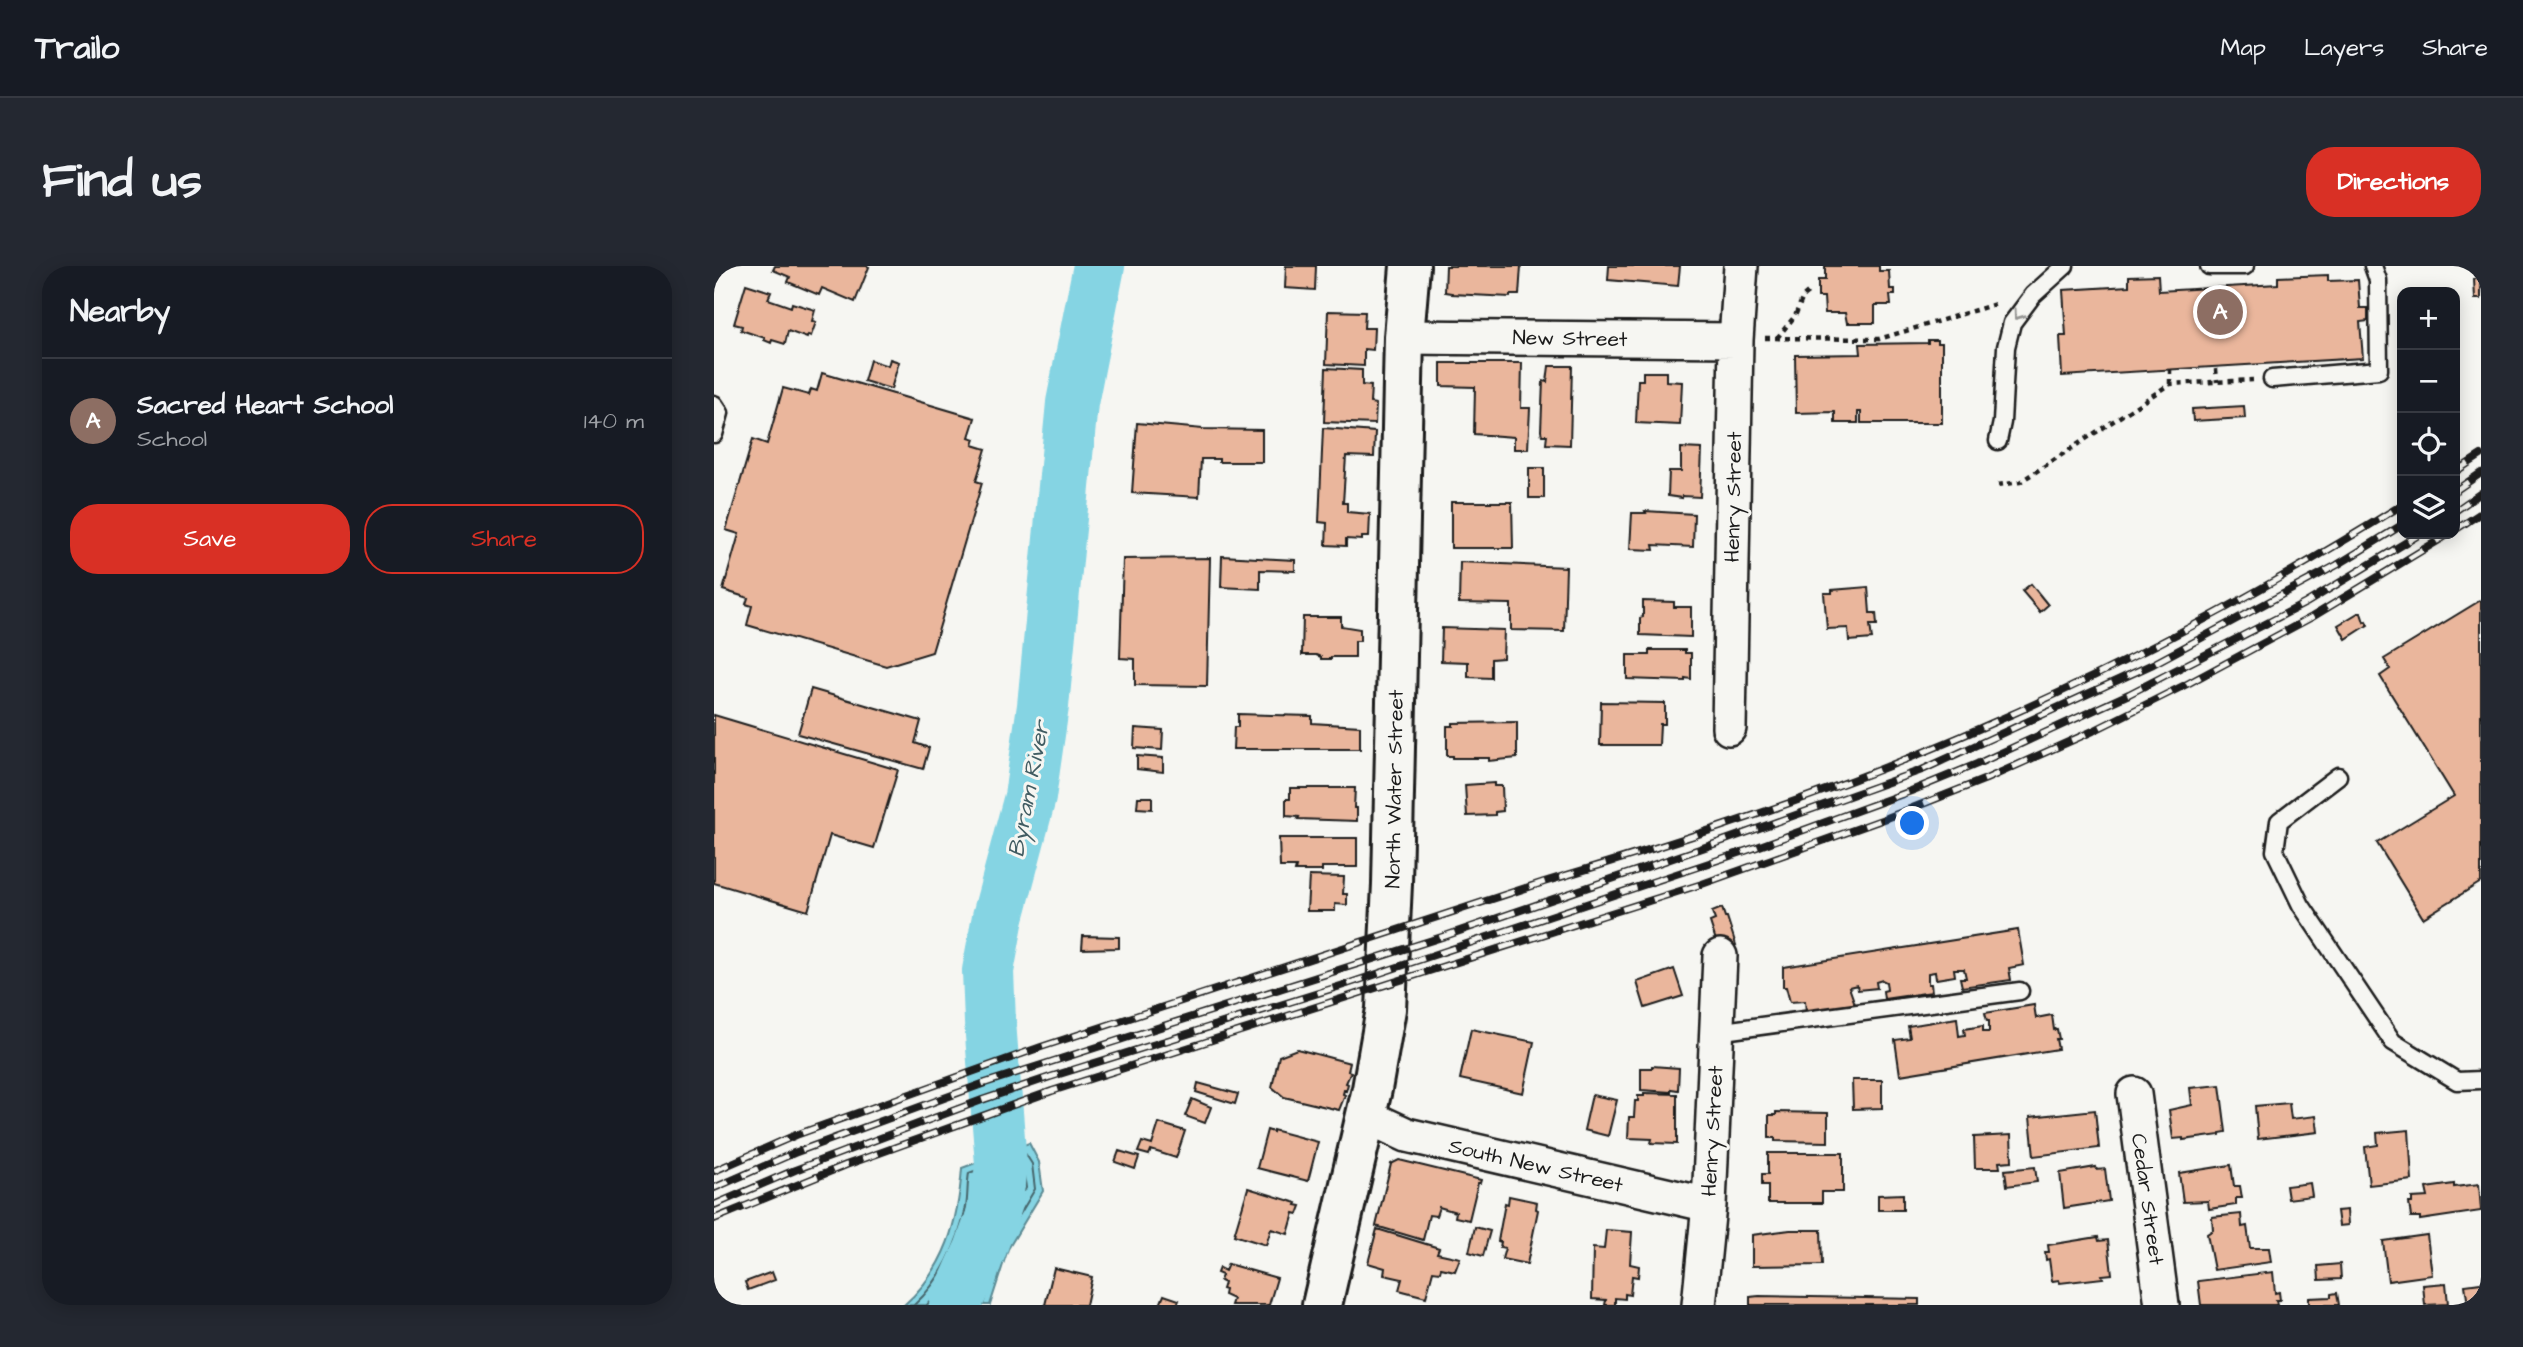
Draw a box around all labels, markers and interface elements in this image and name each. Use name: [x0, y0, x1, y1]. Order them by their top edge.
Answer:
text: Trailo: [35, 25, 119, 71]
text: Map: [2221, 31, 2266, 65]
text: Layers: [2304, 31, 2384, 65]
text: Share: [2422, 31, 2488, 65]
button: Directions: [2306, 147, 2481, 217]
text: Find us: [42, 148, 202, 216]
pin: A: [2197, 286, 2243, 338]
map controls: [2397, 287, 2460, 539]
button: +: [2397, 287, 2460, 350]
text: Nearby: [70, 291, 170, 333]
one-way arrow: [2014, 307, 2026, 320]
street label: New Street: [1512, 323, 1628, 354]
button: −: [2397, 350, 2460, 413]
text: Sacred Heart School: [137, 387, 393, 423]
text: A: [86, 405, 100, 437]
text: 140 m: [584, 405, 644, 437]
button: locate: [2397, 413, 2460, 476]
text: School: [137, 423, 207, 455]
street label: Henry Street: [1718, 431, 1751, 563]
button: layers: [2397, 476, 2460, 539]
button: Save: [70, 504, 350, 574]
button: Share: [364, 504, 644, 574]
street label: North Water Street: [1378, 689, 1411, 889]
water label: Byram River: [1000, 716, 1059, 860]
your location: [1895, 806, 1929, 840]
street label: Henry Street: [1695, 1064, 1732, 1197]
street label: South New Street: [1446, 1131, 1626, 1200]
street label: Cedar Street: [2124, 1131, 2171, 1267]

